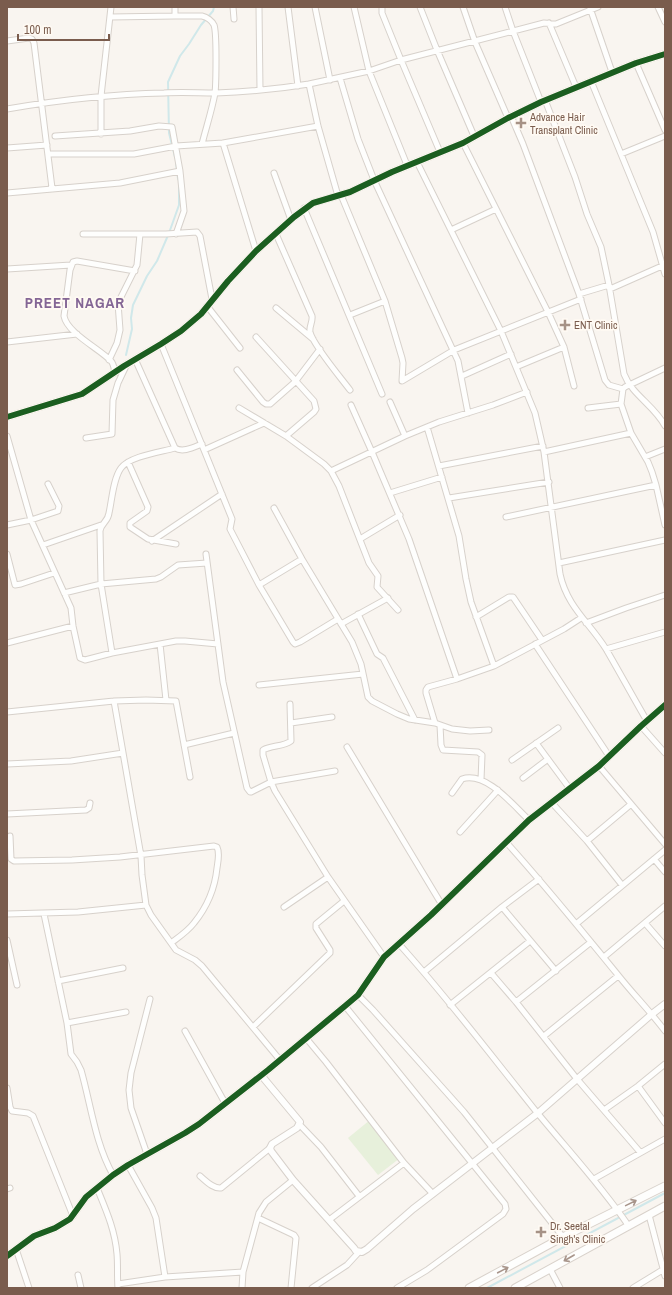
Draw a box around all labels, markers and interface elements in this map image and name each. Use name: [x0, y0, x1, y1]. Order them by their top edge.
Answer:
scale bar: [18, 16, 109, 42]
text: 100 m: [24, 22, 51, 38]
place label: Advance Hair Transplant Clinic: [529, 110, 598, 137]
marker: Advance Hair Transplant Clinic: [515, 117, 527, 129]
district label: PREET NAGAR: [25, 292, 125, 313]
place label: ENT Clinic: [574, 318, 618, 332]
marker: ENT Clinic: [559, 319, 571, 331]
one-way arrow: [625, 1199, 637, 1206]
place label: Dr. Seetal Singh's Clinic: [550, 1219, 606, 1246]
marker: Dr. Seetal Singh's Clinic: [535, 1226, 547, 1238]
one-way arrow: [564, 1255, 576, 1263]
one-way arrow: [497, 1265, 509, 1273]

